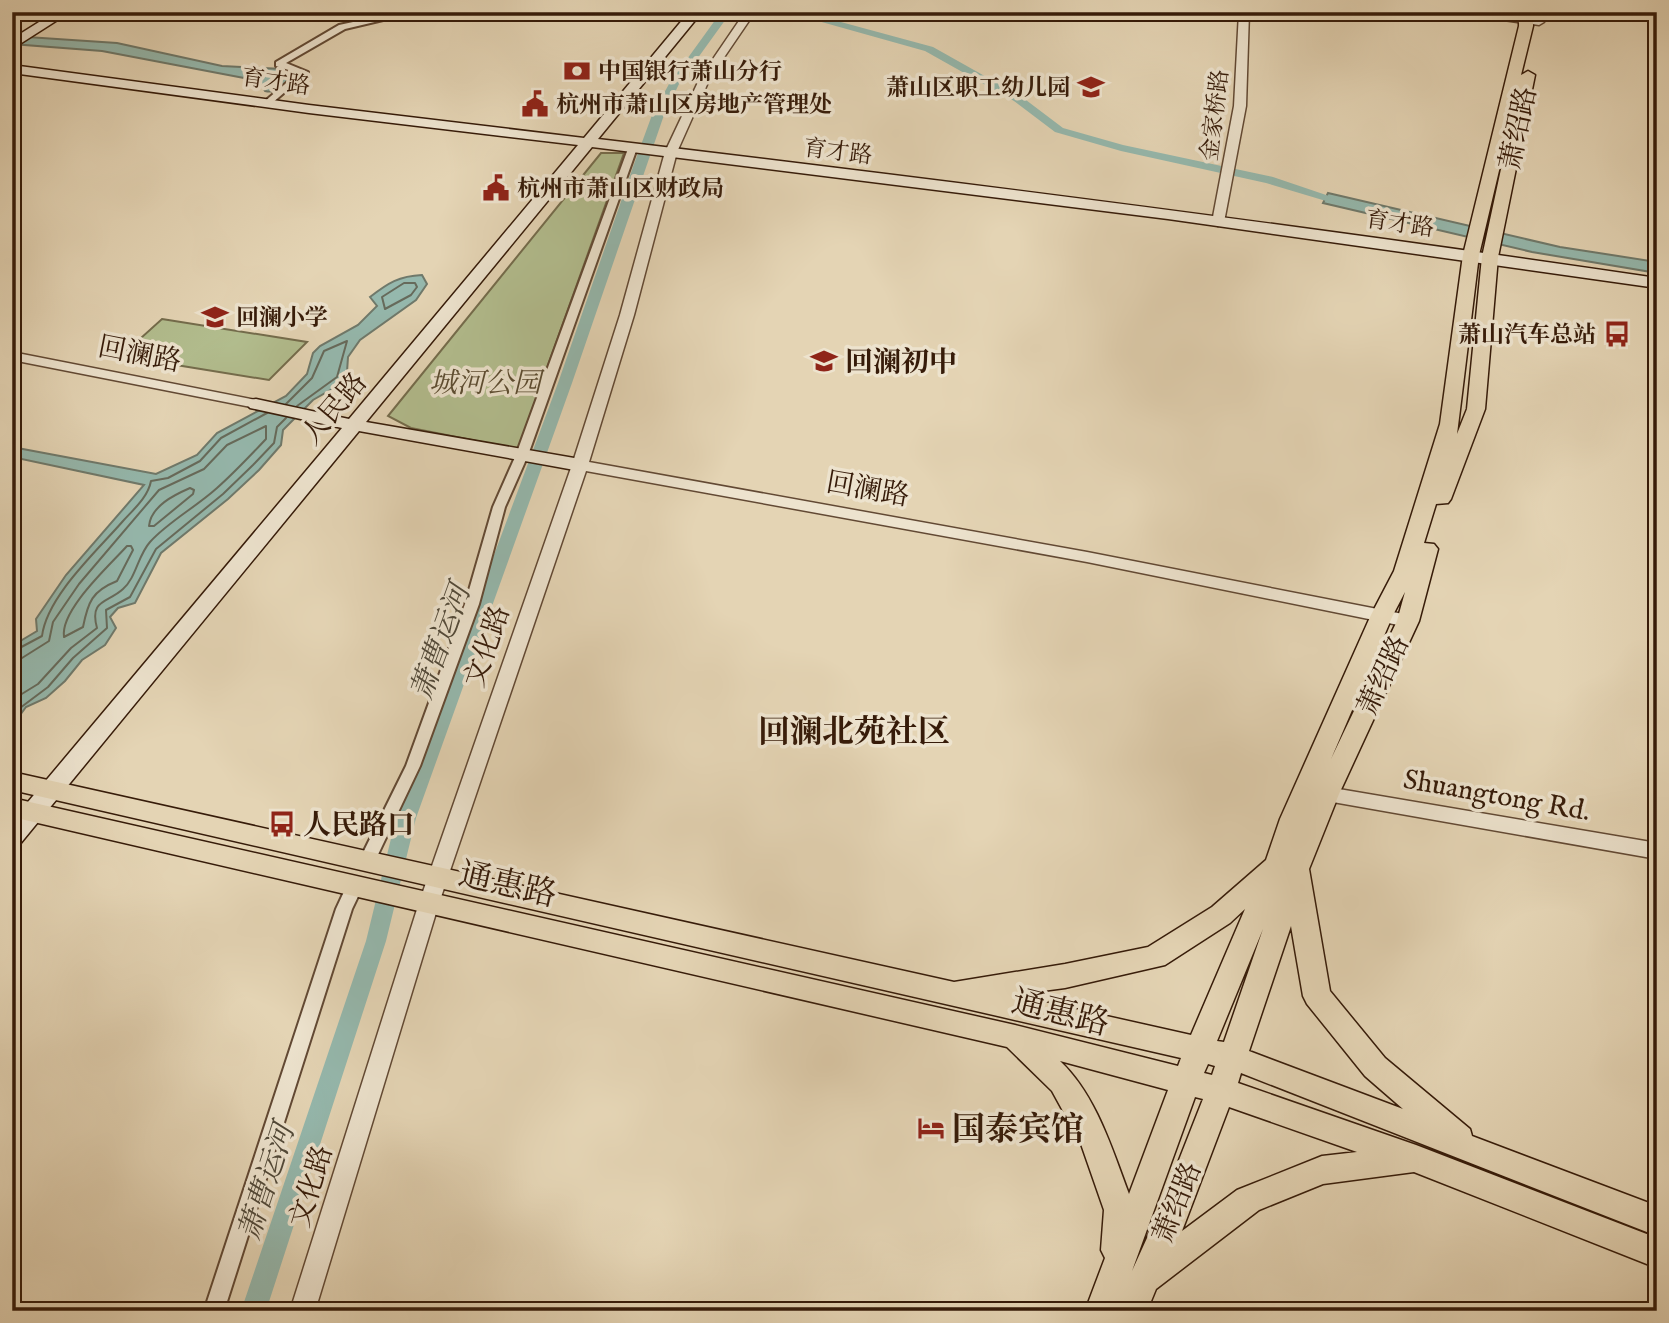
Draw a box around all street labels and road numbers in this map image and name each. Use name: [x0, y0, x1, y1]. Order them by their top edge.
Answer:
street label: 育才路: [240, 63, 312, 102]
street label: 金家桥路: [1195, 68, 1235, 163]
street label: 萧绍路: [1494, 84, 1545, 173]
street label: 育才路: [802, 134, 874, 171]
street label: 育才路: [1364, 205, 1436, 244]
street label: 回澜路: [95, 330, 184, 381]
street label: 人民路: [295, 366, 375, 453]
street label: 回澜路: [823, 466, 912, 515]
street label: 文化路: [458, 601, 519, 692]
street label: 萧绍路: [1351, 631, 1418, 722]
street label: Shuangtong Rd.: [1400, 763, 1593, 830]
street label: 通惠路: [454, 854, 560, 918]
street label: 通惠路: [1007, 982, 1113, 1046]
street label: 文化路: [283, 1141, 341, 1232]
street label: 萧绍路: [1146, 1157, 1210, 1248]

